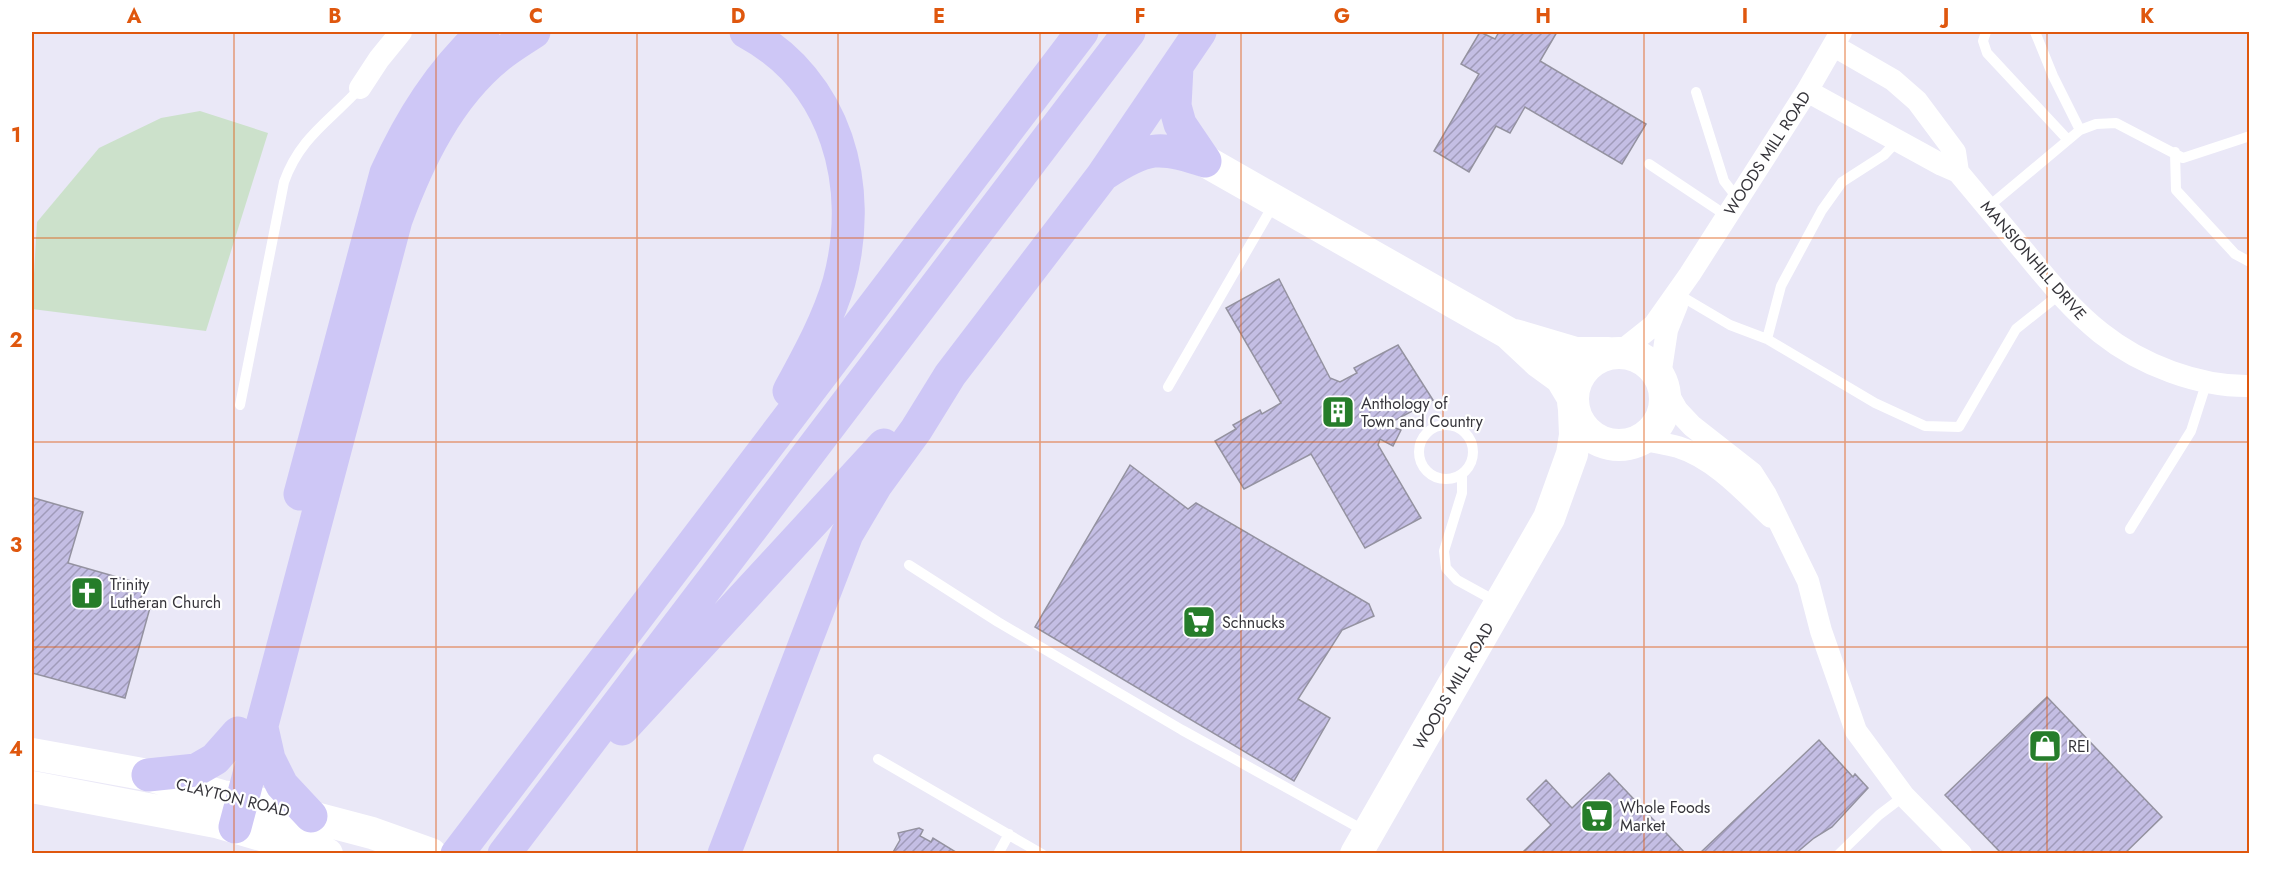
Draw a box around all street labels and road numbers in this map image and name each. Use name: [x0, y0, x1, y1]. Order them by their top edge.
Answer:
street label: WOODS MILL ROAD: [1719, 87, 1816, 220]
street label: MANSIONHILL DRIVE: [1975, 196, 2092, 325]
street label: WOODS MILL ROAD: [1407, 618, 1499, 754]
street label: CLAYTON ROAD: [174, 772, 292, 823]

